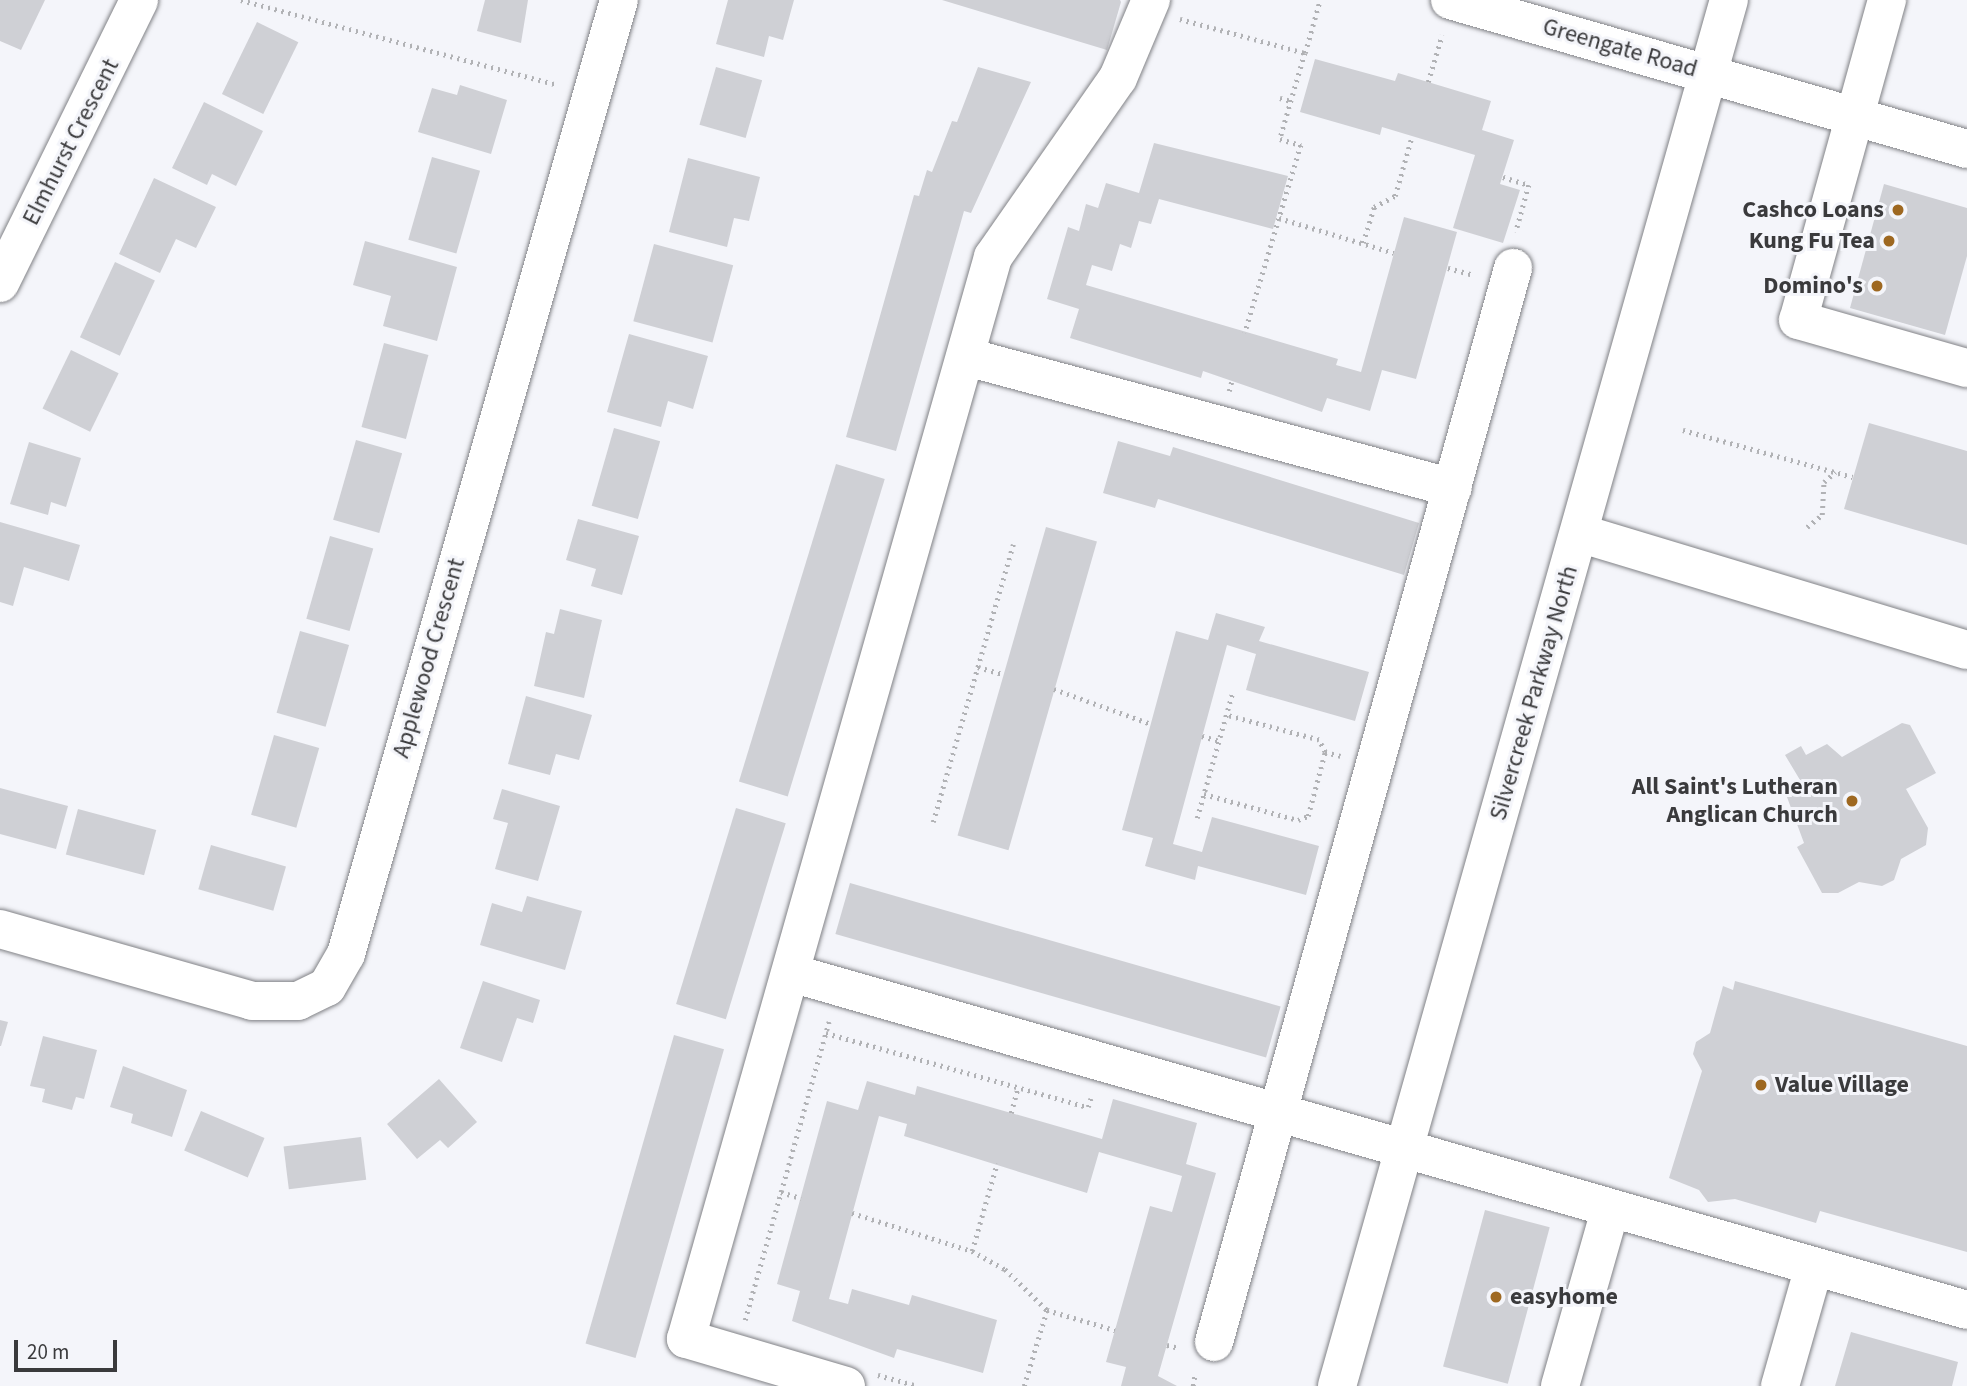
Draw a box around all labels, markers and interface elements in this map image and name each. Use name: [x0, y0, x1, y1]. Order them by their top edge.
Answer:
street label: Greengate Road: [1539, 12, 1701, 84]
street label: Elmhurst Crescent: [17, 54, 125, 230]
place label: Cashco Loans: [1742, 196, 1884, 224]
marker: Cashco Loans: [1890, 202, 1906, 218]
place label: Kung Fu Tea: [1749, 227, 1875, 255]
marker: Kung Fu Tea: [1881, 233, 1897, 249]
place label: Domino's: [1763, 272, 1863, 300]
marker: Domino's: [1869, 278, 1885, 294]
street label: Applewood Crescent: [387, 555, 471, 761]
street label: Silvercreek Parkway North: [1484, 562, 1584, 824]
place label: All Saint's Lutheran Anglican Church: [1632, 773, 1838, 829]
marker: All Saint's Lutheran Anglican Church: [1844, 793, 1860, 809]
place label: Value Village: [1775, 1071, 1909, 1099]
marker: Value Village: [1753, 1077, 1769, 1093]
place label: easyhome: [1510, 1283, 1618, 1311]
marker: easyhome: [1488, 1289, 1504, 1305]
scale bar: [18, 1326, 121, 1370]
text: 20 m: [27, 1337, 69, 1367]

